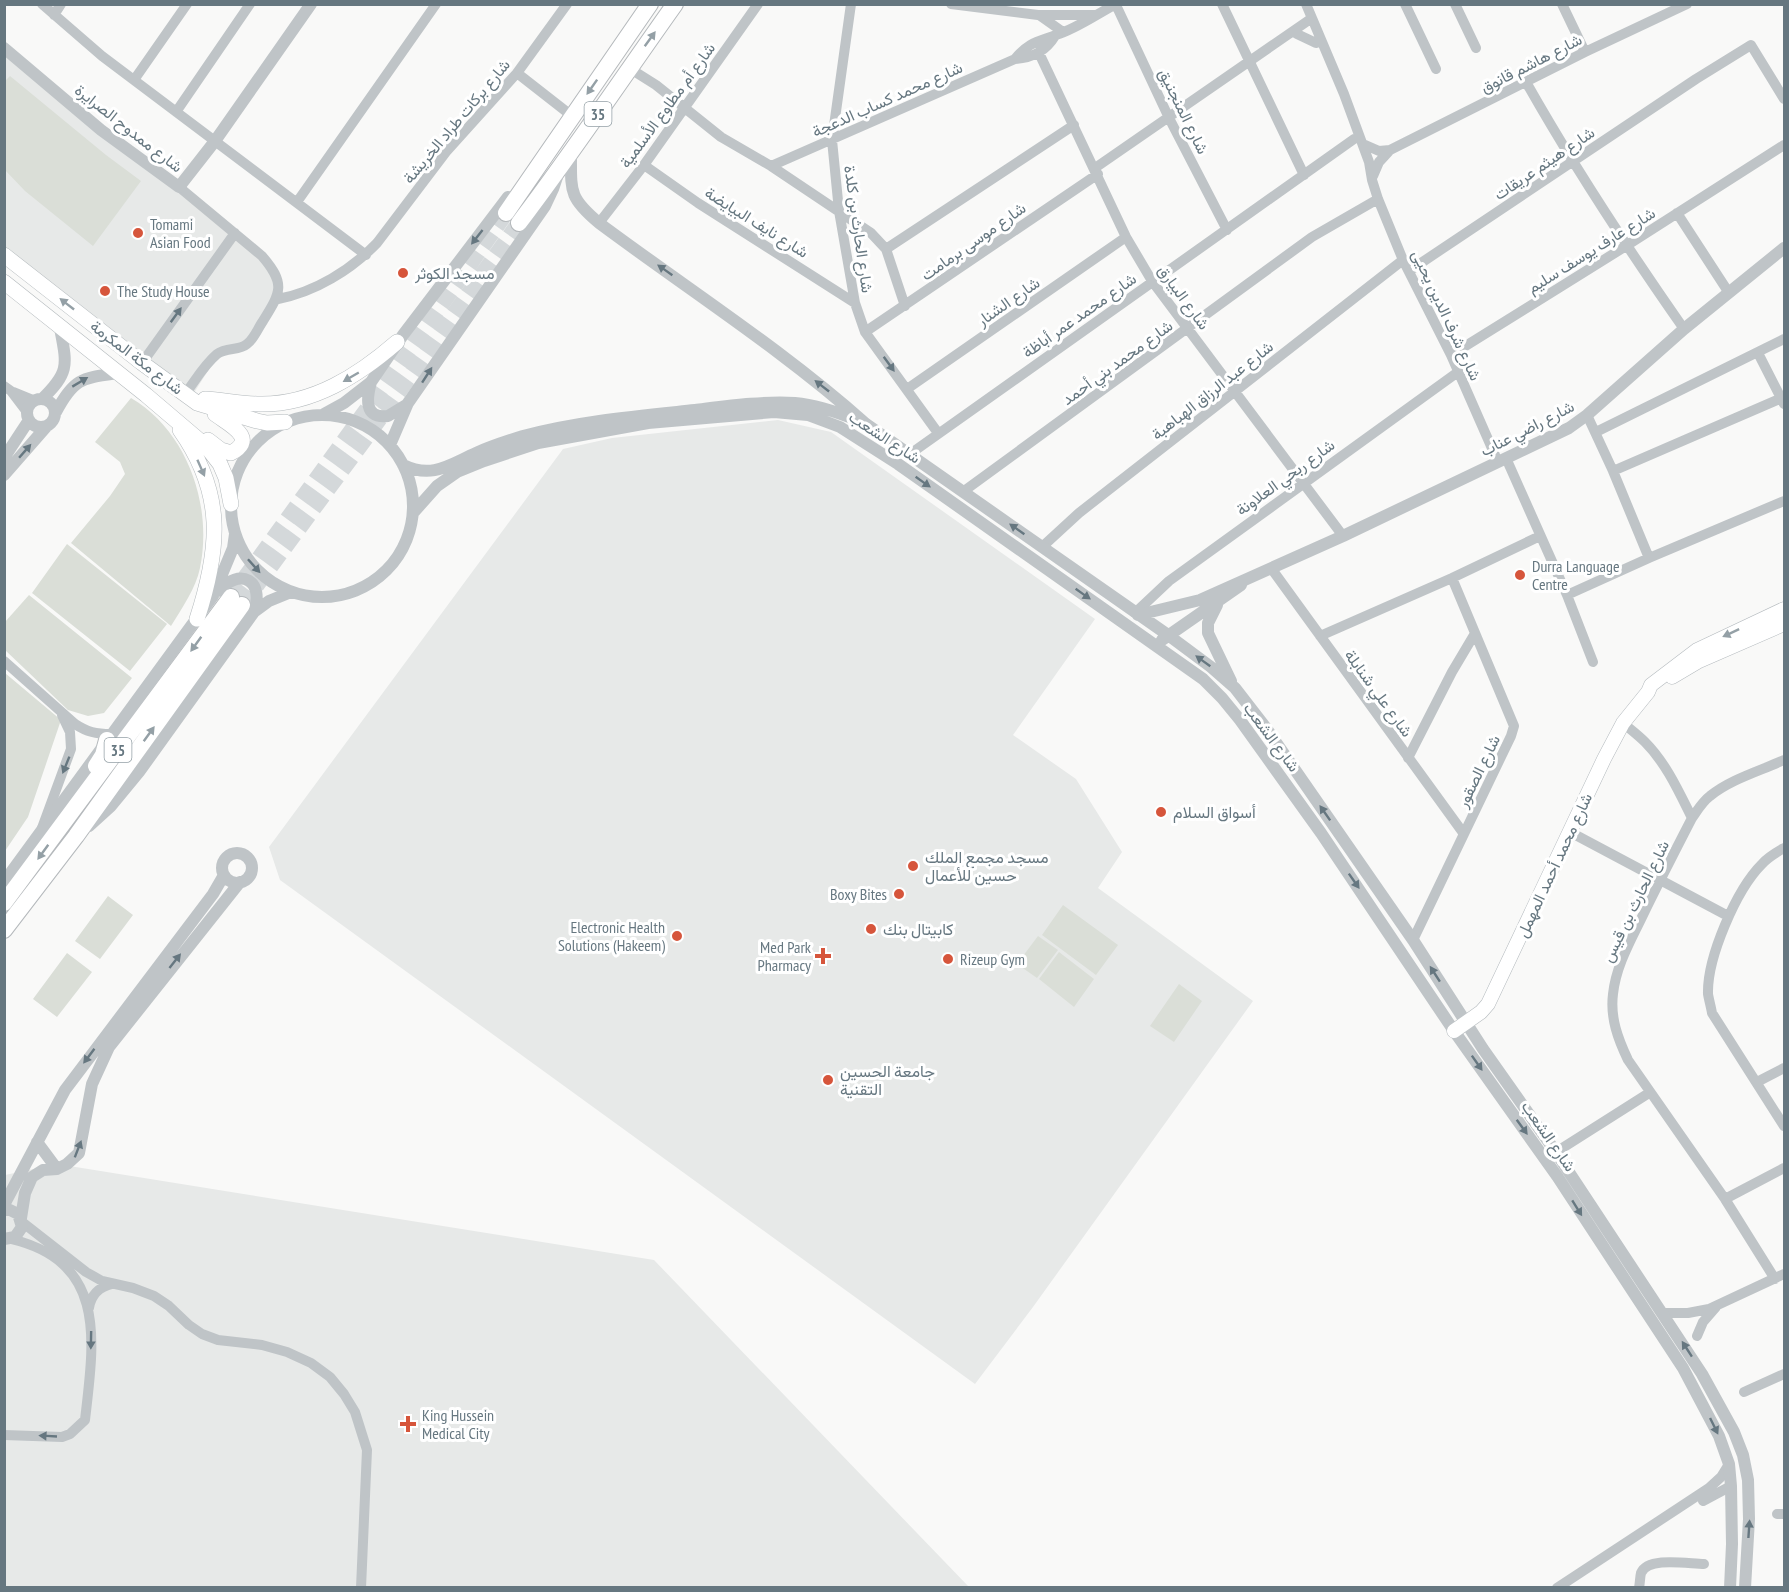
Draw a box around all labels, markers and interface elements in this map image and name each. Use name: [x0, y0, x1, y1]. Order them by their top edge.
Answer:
street label: شارع هاشم قانوق: [1477, 29, 1586, 99]
one-way arrow: [644, 31, 657, 47]
street label: شارع أم مطاوع الأسلمية: [615, 38, 721, 173]
street label: شارع بركات طراد الخريشة: [398, 55, 515, 189]
street label: شارع محمد كساب الدعجة: [809, 57, 966, 143]
street label: شارع المنجنيق: [1153, 65, 1213, 158]
one-way arrow: [586, 78, 598, 94]
street label: شارع ممدوح الصرايرة: [70, 80, 187, 178]
road number: 35: [584, 102, 612, 126]
street label: شارع هيثم عريقات: [1490, 122, 1599, 206]
street label: شارع الحارث بن كلدة: [838, 164, 878, 294]
street label: شارع نايف البيايضة: [700, 182, 813, 264]
street label: شارع موسى برمامت: [917, 197, 1030, 286]
street label: شارع عارف يوسف سليم: [1523, 203, 1660, 299]
place label: Tomami Asian Food: [150, 214, 211, 252]
marker: Tomami Asian Food: [131, 226, 145, 240]
one-way arrow: [470, 229, 483, 245]
street label: شارع شرف الدين يحيى: [1406, 246, 1486, 384]
street label: شارع البيارق: [1152, 261, 1214, 335]
place label: مسجد الكوثر: [414, 263, 495, 284]
one-way arrow: [657, 265, 672, 277]
marker: مسجد الكوثر: [396, 266, 410, 280]
street label: شارع محمد عمر أباظة: [1018, 268, 1141, 363]
street label: شارع الشنار: [972, 272, 1045, 332]
place label: The Study House: [117, 281, 210, 301]
marker: The Study House: [98, 284, 112, 298]
one-way arrow: [59, 297, 75, 310]
one-way arrow: [170, 308, 182, 324]
street label: شارع مكة المكرمة: [85, 315, 187, 400]
street label: شارع محمد بني أحمد: [1058, 315, 1179, 412]
street label: شارع عبد الرزاق الهباهبة: [1147, 336, 1278, 445]
one-way arrow: [882, 357, 894, 372]
one-way arrow: [421, 367, 432, 383]
one-way arrow: [342, 372, 359, 382]
one-way arrow: [72, 377, 89, 387]
one-way arrow: [814, 380, 830, 393]
street label: شارع راضي عناب: [1477, 396, 1579, 464]
street label: شارع الشعب: [844, 406, 925, 469]
street label: شارع ربحي العلاونة: [1232, 434, 1341, 523]
one-way arrow: [18, 444, 31, 459]
one-way arrow: [197, 459, 207, 477]
one-way arrow: [915, 476, 931, 488]
one-way arrow: [1009, 523, 1025, 535]
place label: Durra Language Centre: [1532, 556, 1620, 594]
one-way arrow: [247, 558, 260, 573]
marker: Durra Language Centre: [1513, 568, 1527, 582]
one-way arrow: [1074, 588, 1090, 600]
one-way arrow: [1723, 629, 1740, 638]
one-way arrow: [190, 636, 202, 652]
street label: شارع علي شنابلة: [1337, 645, 1417, 743]
one-way arrow: [1196, 656, 1211, 668]
street label: شارع الشعب: [1238, 698, 1304, 777]
one-way arrow: [143, 726, 155, 741]
street label: شارع الصقور: [1451, 731, 1506, 812]
road number: 35: [104, 738, 132, 762]
one-way arrow: [61, 756, 71, 774]
street label: شارع محمد أحمد المهمل: [1512, 790, 1598, 941]
place label: أسواق السلام: [1173, 802, 1256, 823]
marker: أسواق السلام: [1154, 805, 1168, 819]
one-way arrow: [1320, 805, 1331, 821]
street label: شارع الحارث بن قيس: [1597, 837, 1675, 966]
one-way arrow: [37, 843, 49, 859]
place label: مسجد مجمع الملك حسين للأعمال: [925, 847, 1049, 886]
marker: مسجد مجمع الملك حسين للأعمال: [906, 859, 920, 873]
one-way arrow: [1348, 872, 1360, 888]
place label: Boxy Bites: [830, 884, 887, 904]
marker: Boxy Bites: [892, 887, 906, 901]
place label: Electronic Health Solutions (Hakeem): [558, 917, 665, 955]
place label: كابيتال بنك: [883, 919, 953, 939]
marker: كابيتال بنك: [864, 922, 878, 936]
marker: Electronic Health Solutions (Hakeem): [670, 929, 684, 943]
place label: Med Park Pharmacy: [758, 937, 812, 975]
marker: Med Park Pharmacy: [816, 949, 830, 963]
place label: Rizeup Gym: [960, 949, 1025, 969]
marker: Rizeup Gym: [941, 952, 955, 966]
one-way arrow: [169, 954, 181, 969]
one-way arrow: [1429, 966, 1441, 982]
one-way arrow: [83, 1049, 95, 1064]
one-way arrow: [1471, 1054, 1483, 1070]
place label: جامعة الحسين التقنية: [840, 1061, 935, 1099]
marker: جامعة الحسين التقنية: [821, 1073, 835, 1087]
street label: شارع الشعب: [1516, 1097, 1581, 1176]
one-way arrow: [1516, 1118, 1528, 1134]
one-way arrow: [73, 1139, 83, 1157]
one-way arrow: [1572, 1199, 1583, 1216]
one-way arrow: [86, 1331, 96, 1350]
one-way arrow: [1682, 1341, 1693, 1357]
place label: King Hussein Medical City: [422, 1405, 494, 1443]
marker: King Hussein Medical City: [399, 1415, 417, 1433]
one-way arrow: [1709, 1417, 1719, 1435]
one-way arrow: [38, 1432, 57, 1441]
one-way arrow: [1744, 1520, 1753, 1539]

